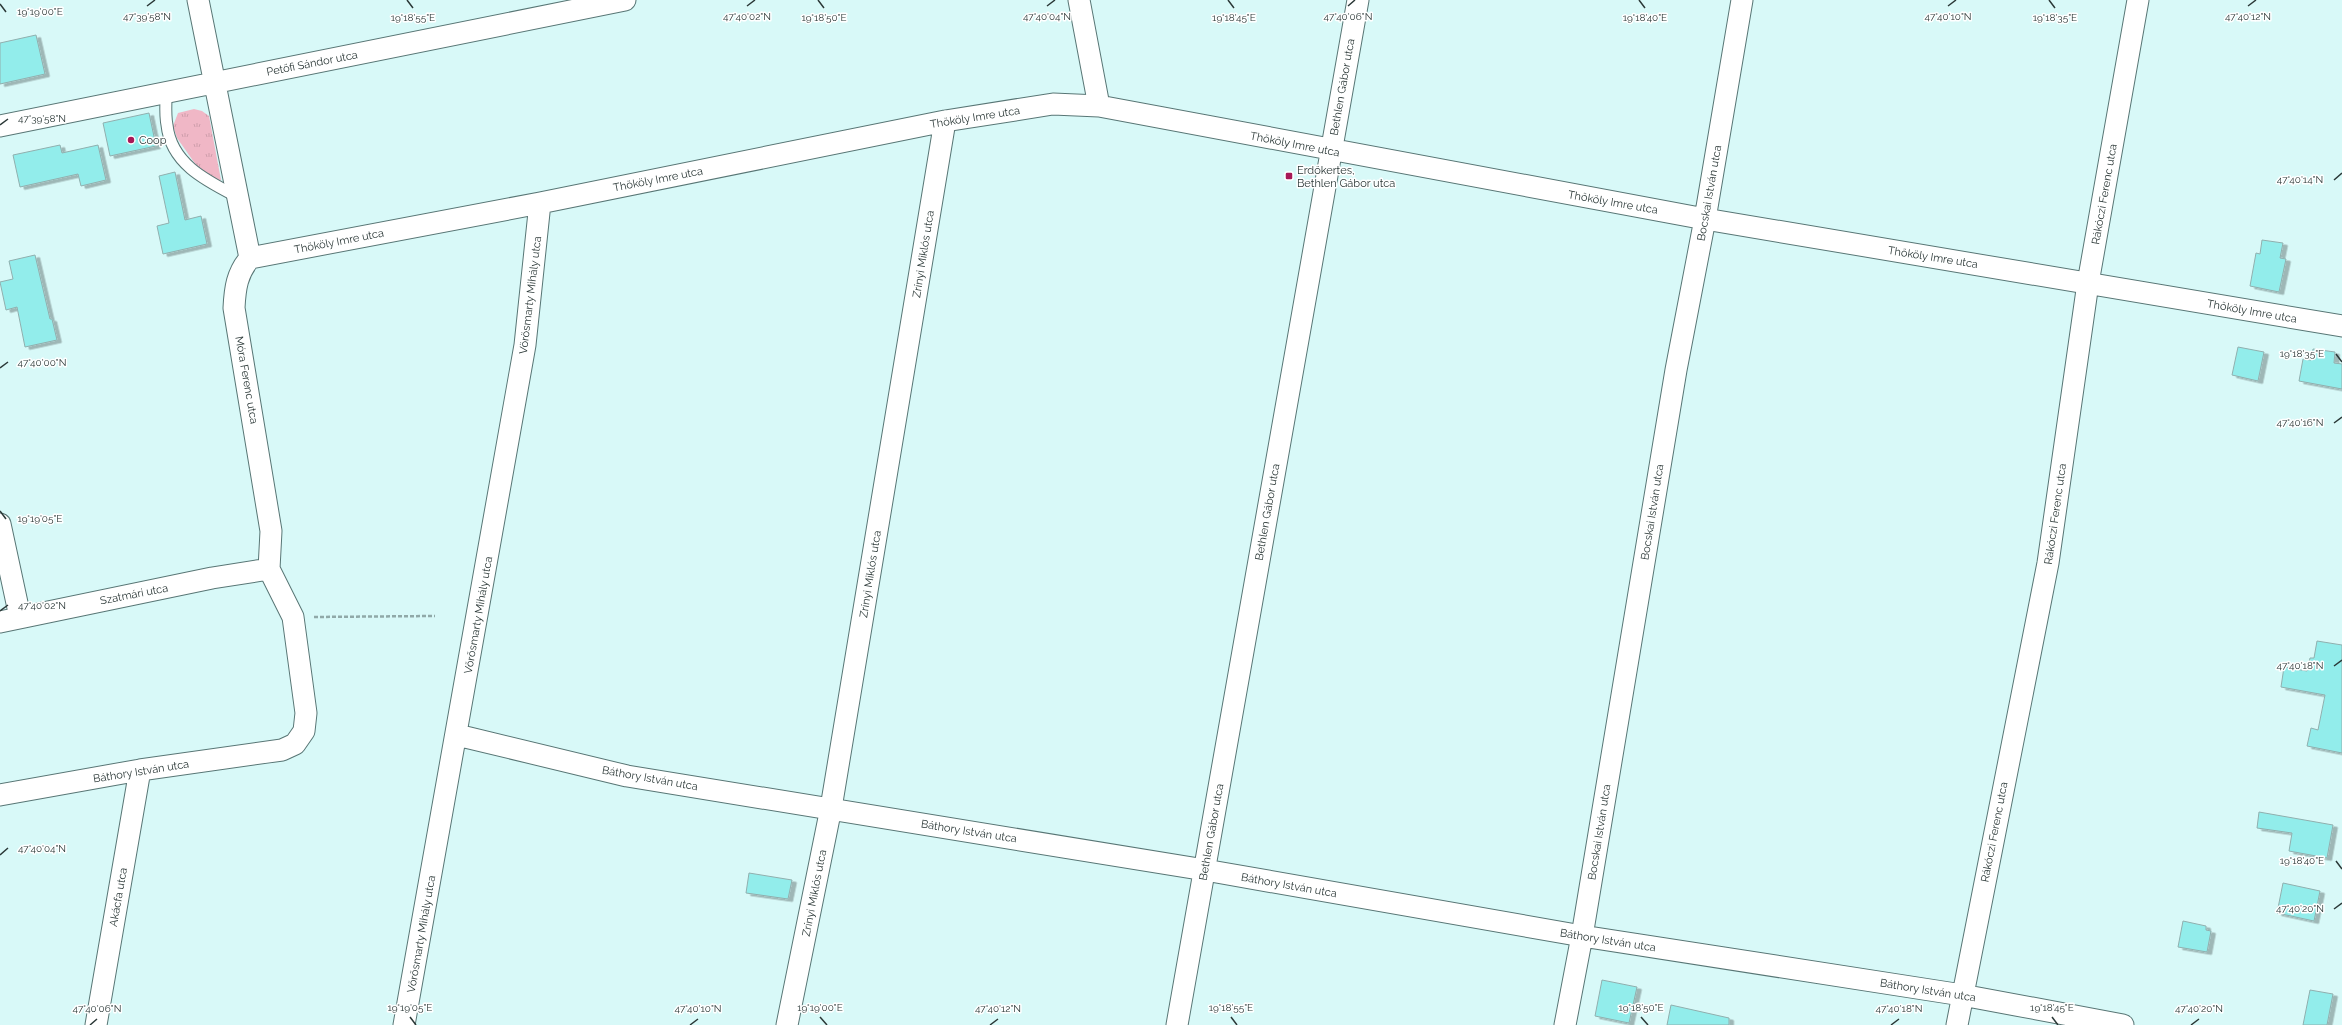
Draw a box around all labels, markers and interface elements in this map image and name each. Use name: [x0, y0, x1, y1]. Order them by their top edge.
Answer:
text: 19°19'00"E: [17, 6, 63, 17]
text: 47°39'58"N: [123, 11, 171, 22]
text: 47°40'02"N: [723, 11, 771, 22]
text: 47°40'04"N: [1023, 11, 1071, 22]
text: 47°40'06"N: [1324, 11, 1372, 22]
text: 47°40'10"N: [1924, 11, 1972, 22]
text: 47°40'12"N: [2225, 11, 2271, 22]
text: 19°18'55"E: [391, 12, 435, 23]
text: 19°18'50"E: [802, 12, 846, 23]
text: 19°18'45"E: [1212, 12, 1256, 23]
text: 19°18'40"E: [1623, 12, 1667, 23]
text: 19°18'35"E: [2033, 12, 2077, 23]
street label: Bethlen Gábor utca: [1328, 38, 1357, 137]
street label: Petőfi Sándor utca: [265, 48, 359, 79]
street label: Thököly Imre utca: [929, 104, 1021, 131]
text: 47°39'58"N: [18, 113, 66, 124]
street label: Thököly Imre utca: [1249, 129, 1341, 160]
place label: Coop: [139, 134, 167, 147]
marker: Coop: [126, 135, 136, 145]
street label: Rákóczi Ferenc utca: [2089, 143, 2120, 245]
street label: Bocskai István utca: [1695, 144, 1724, 242]
street label: Thököly Imre utca: [612, 164, 704, 195]
place label: Erdőkertes, Bethlen Gábor utca: [1297, 164, 1395, 190]
marker: Erdőkertes, Bethlen Gábor utca: [1284, 171, 1294, 181]
text: 47°40'14"N: [2277, 174, 2323, 185]
street label: Thököly Imre utca: [1567, 188, 1659, 217]
street label: Zrínyi Miklós utca: [910, 209, 937, 299]
street label: Thököly Imre utca: [293, 226, 385, 257]
street label: Vörösmarty Mihály utca: [517, 235, 544, 355]
street label: Thököly Imre utca: [1887, 244, 1979, 271]
street label: Thököly Imre utca: [2206, 297, 2298, 326]
street label: Móra Ferenc utca: [232, 335, 261, 425]
text: 19°18'35"E: [2280, 348, 2324, 359]
text: 47°40'00"N: [18, 357, 66, 368]
text: 47°40'16"N: [2276, 417, 2324, 428]
street label: Bethlen Gábor utca: [1253, 463, 1282, 562]
street label: Bocskai István utca: [1638, 463, 1667, 561]
street label: Rákóczi Ferenc utca: [2042, 463, 2069, 565]
text: 19°19'05"E: [18, 513, 62, 524]
street label: Zrínyi Miklós utca: [857, 529, 884, 619]
street label: Vörösmarty Mihály utca: [462, 555, 495, 675]
street label: Szatmári utca: [99, 582, 169, 607]
text: 47°40'02"N: [18, 600, 66, 611]
text: 47°40'18"N: [2277, 660, 2323, 671]
street label: Báthory István utca: [92, 757, 190, 786]
street label: Báthory István utca: [601, 764, 699, 793]
street label: Rákóczi Ferenc utca: [1978, 781, 2011, 883]
street label: Bethlen Gábor utca: [1197, 783, 1226, 882]
street label: Bocskai István utca: [1585, 783, 1614, 881]
street label: Báthory István utca: [920, 817, 1018, 846]
text: 47°40'04"N: [18, 843, 66, 854]
street label: Zrínyi Miklós utca: [800, 849, 829, 938]
text: 19°18'40"E: [2280, 855, 2324, 866]
street label: Akácfa utca: [107, 866, 130, 928]
street label: Báthory István utca: [1240, 871, 1338, 900]
street label: Vörösmarty Mihály utca: [405, 874, 438, 994]
text: 47°40'20"N: [2276, 903, 2324, 914]
street label: Báthory István utca: [1559, 926, 1657, 955]
street label: Báthory István utca: [1879, 976, 1977, 1005]
text: 19°19'05"E: [388, 1002, 432, 1013]
text: 19°19'00"E: [797, 1002, 843, 1013]
text: 19°18'55"E: [1209, 1002, 1253, 1013]
text: 19°18'50"E: [1619, 1002, 1663, 1013]
text: 19°18'45"E: [2030, 1002, 2074, 1013]
text: 47°40'06"N: [73, 1003, 121, 1014]
text: 47°40'10"N: [674, 1003, 722, 1014]
text: 47°40'12"N: [975, 1003, 1021, 1014]
text: 47°40'18"N: [1876, 1003, 1922, 1014]
text: 47°40'20"N: [2175, 1003, 2223, 1014]

